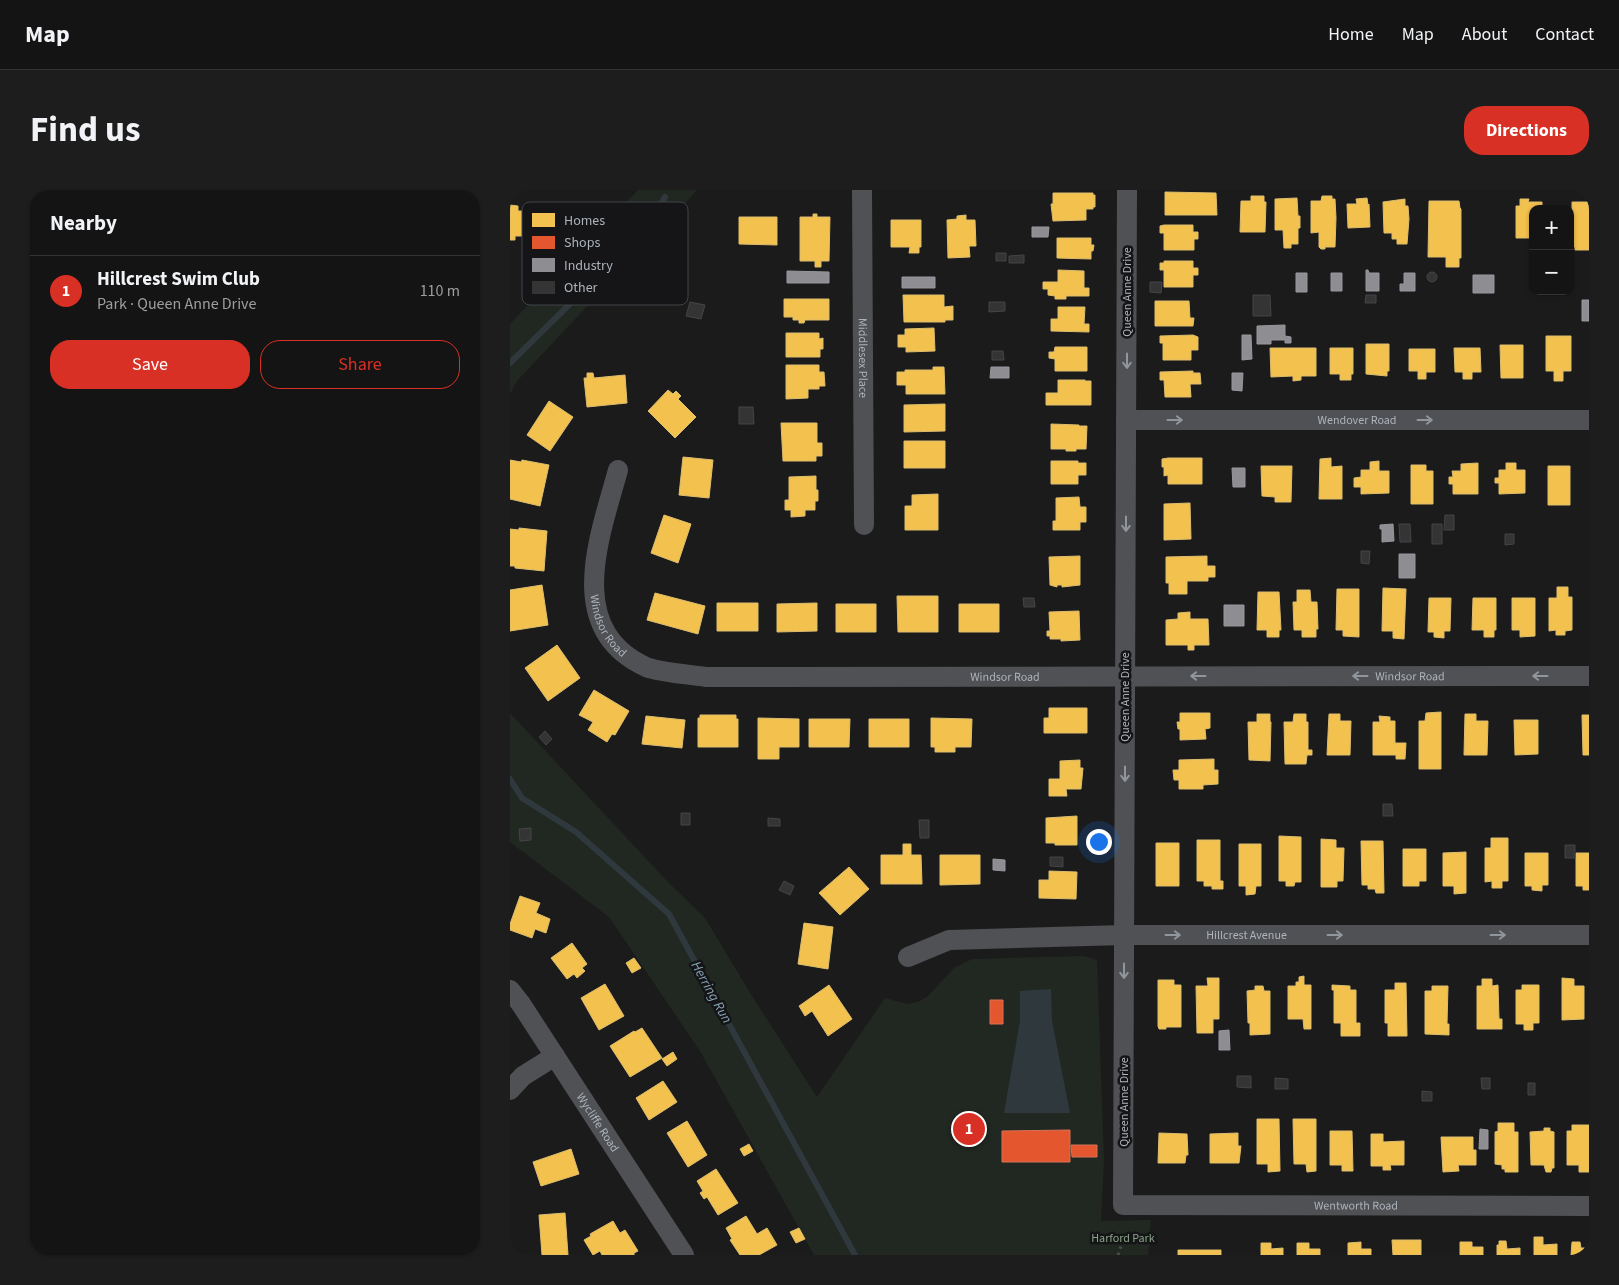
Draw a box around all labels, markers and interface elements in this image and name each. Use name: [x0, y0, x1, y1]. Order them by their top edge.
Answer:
text: Map: [25, 17, 70, 52]
text: Home: [1328, 22, 1374, 47]
text: Map: [1402, 22, 1434, 47]
text: About: [1462, 22, 1507, 47]
text: Contact: [1535, 22, 1594, 47]
text: Find us: [30, 105, 140, 155]
button: Directions: [1464, 106, 1589, 155]
legend: [522, 202, 688, 305]
map controls: [1529, 205, 1574, 295]
button: +: [1529, 205, 1574, 250]
text: Nearby: [50, 208, 117, 238]
text: Homes: [564, 211, 605, 231]
text: Shops: [564, 233, 600, 253]
street label: Queen Anne Drive: [1119, 247, 1136, 337]
button: −: [1529, 250, 1574, 295]
text: Industry: [564, 256, 613, 276]
text: Hillcrest Swim Club: [97, 266, 260, 293]
text: Other: [564, 278, 598, 298]
text: 1: [62, 280, 70, 302]
text: 110 m: [420, 280, 460, 302]
text: Park · Queen Anne Drive: [97, 293, 256, 315]
street label: Middlesex Place: [854, 318, 871, 398]
button: Save: [50, 340, 250, 389]
button: Share: [260, 340, 460, 389]
one-way arrow: [1122, 352, 1132, 369]
street label: Wendover Road: [1318, 412, 1397, 429]
one-way arrow: [1166, 415, 1183, 425]
one-way arrow: [1416, 415, 1433, 425]
one-way arrow: [1121, 515, 1131, 531]
street label: Windsor Road: [585, 593, 630, 661]
street label: Queen Anne Drive: [1117, 652, 1134, 742]
street label: Windsor Road: [1375, 668, 1445, 685]
street label: Windsor Road: [970, 669, 1040, 686]
one-way arrow: [1190, 671, 1206, 681]
one-way arrow: [1353, 671, 1369, 681]
one-way arrow: [1533, 671, 1549, 681]
one-way arrow: [1120, 765, 1130, 781]
your location: [1086, 829, 1112, 855]
street label: Hillcrest Avenue: [1206, 927, 1287, 944]
one-way arrow: [1164, 930, 1181, 940]
one-way arrow: [1327, 930, 1343, 940]
one-way arrow: [1490, 930, 1506, 940]
water label: Herring Run: [686, 958, 736, 1027]
one-way arrow: [1119, 962, 1129, 979]
street label: Queen Anne Drive: [1116, 1057, 1133, 1147]
street label: Wycliffe Road: [572, 1090, 623, 1156]
pin: 1: [953, 1110, 985, 1148]
street label: Wentworth Road: [1314, 1197, 1398, 1215]
park label: Harford Park: [1091, 1230, 1155, 1247]

